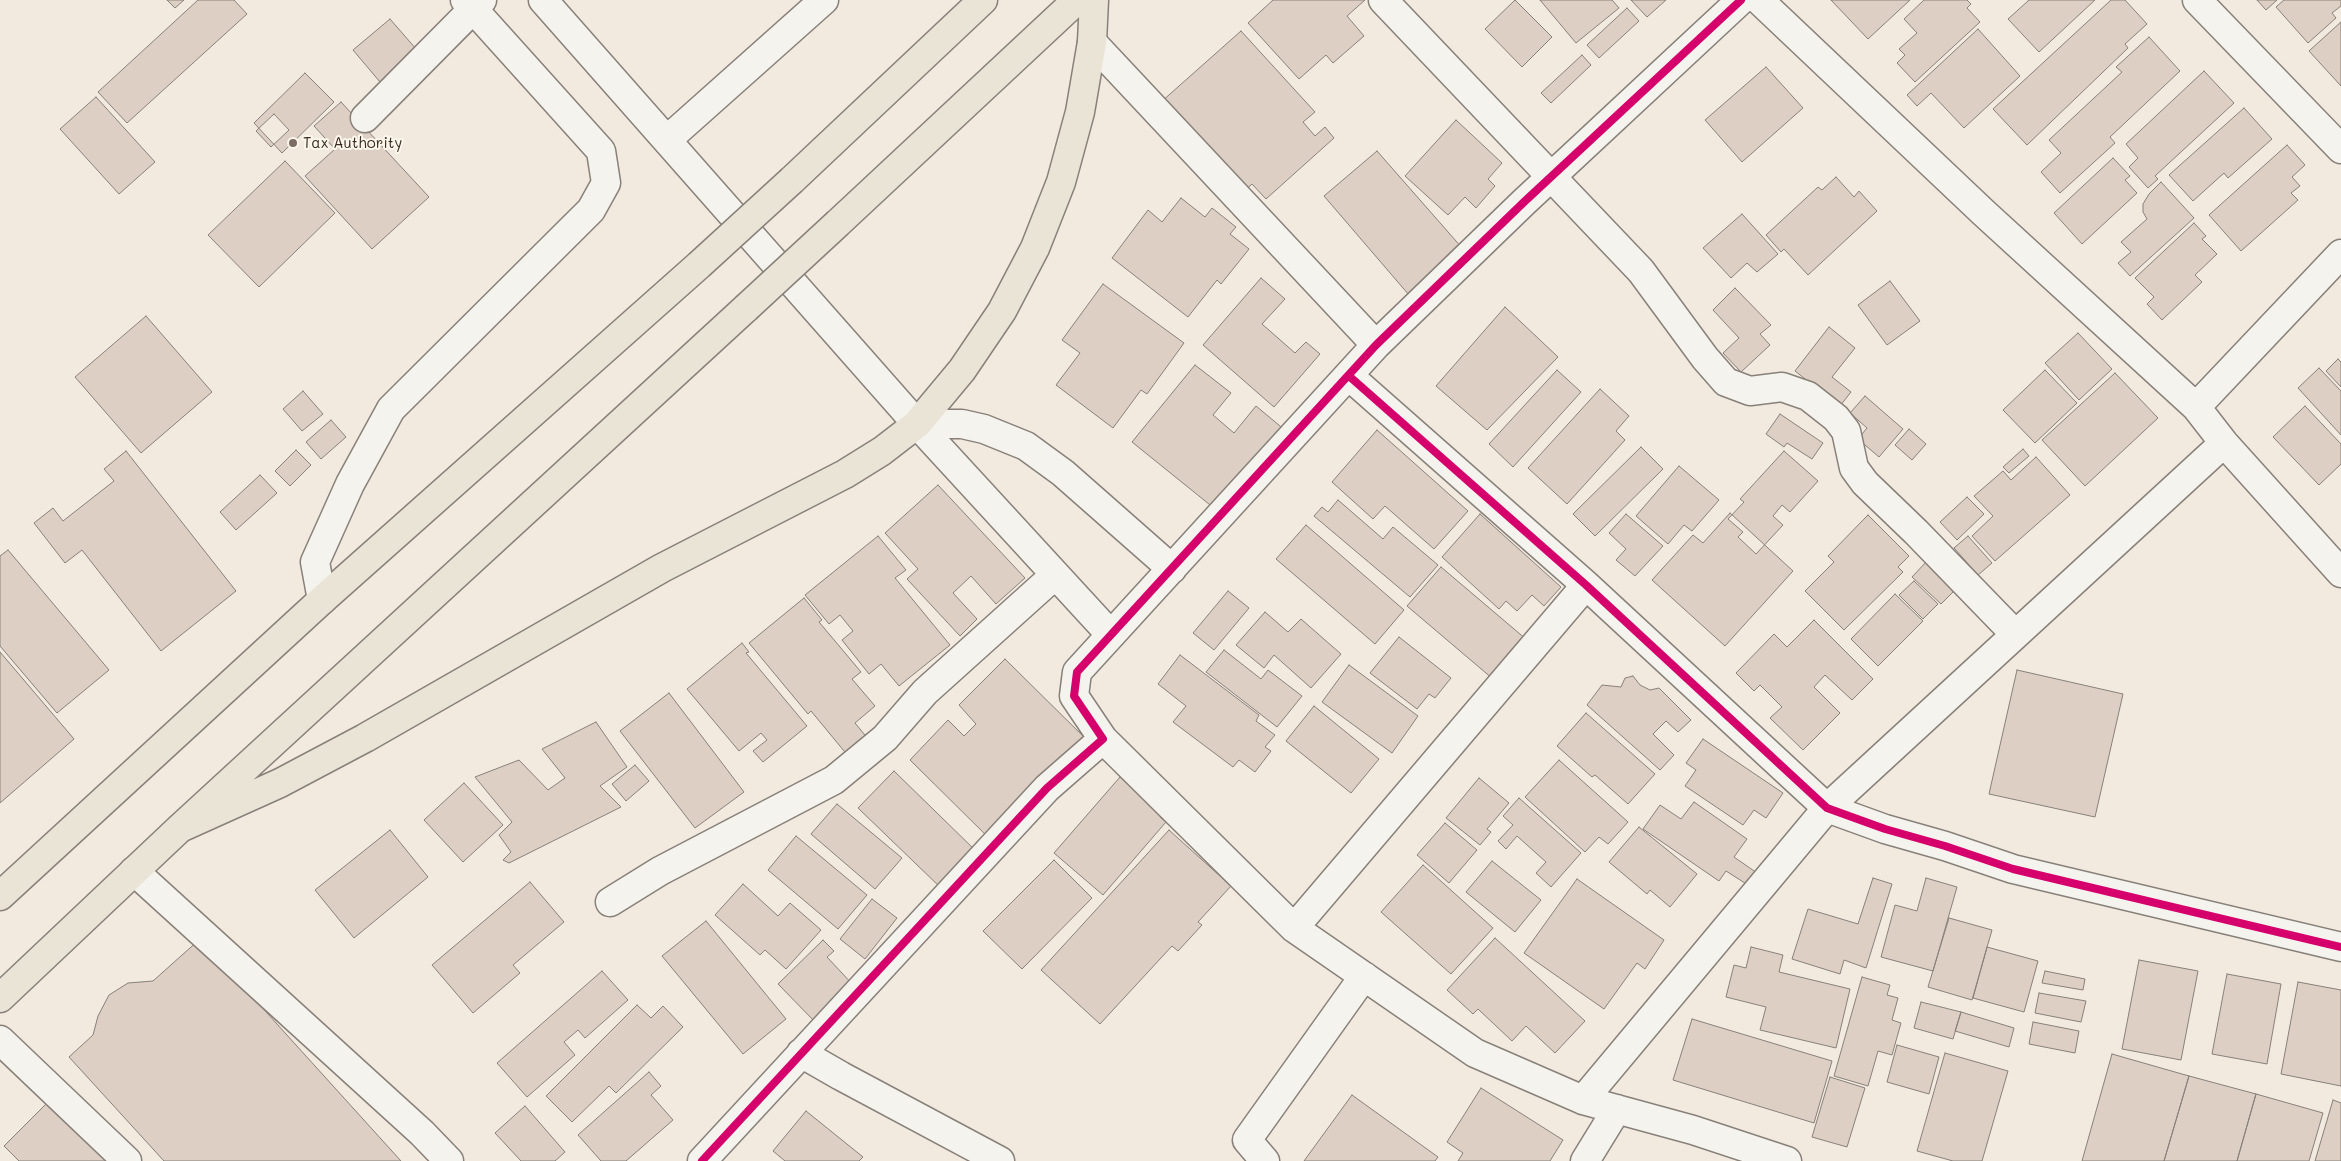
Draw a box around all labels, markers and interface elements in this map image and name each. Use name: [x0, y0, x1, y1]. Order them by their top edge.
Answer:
place label: Tax Authority: [303, 134, 402, 152]
marker: Tax Authority: [287, 137, 299, 149]

